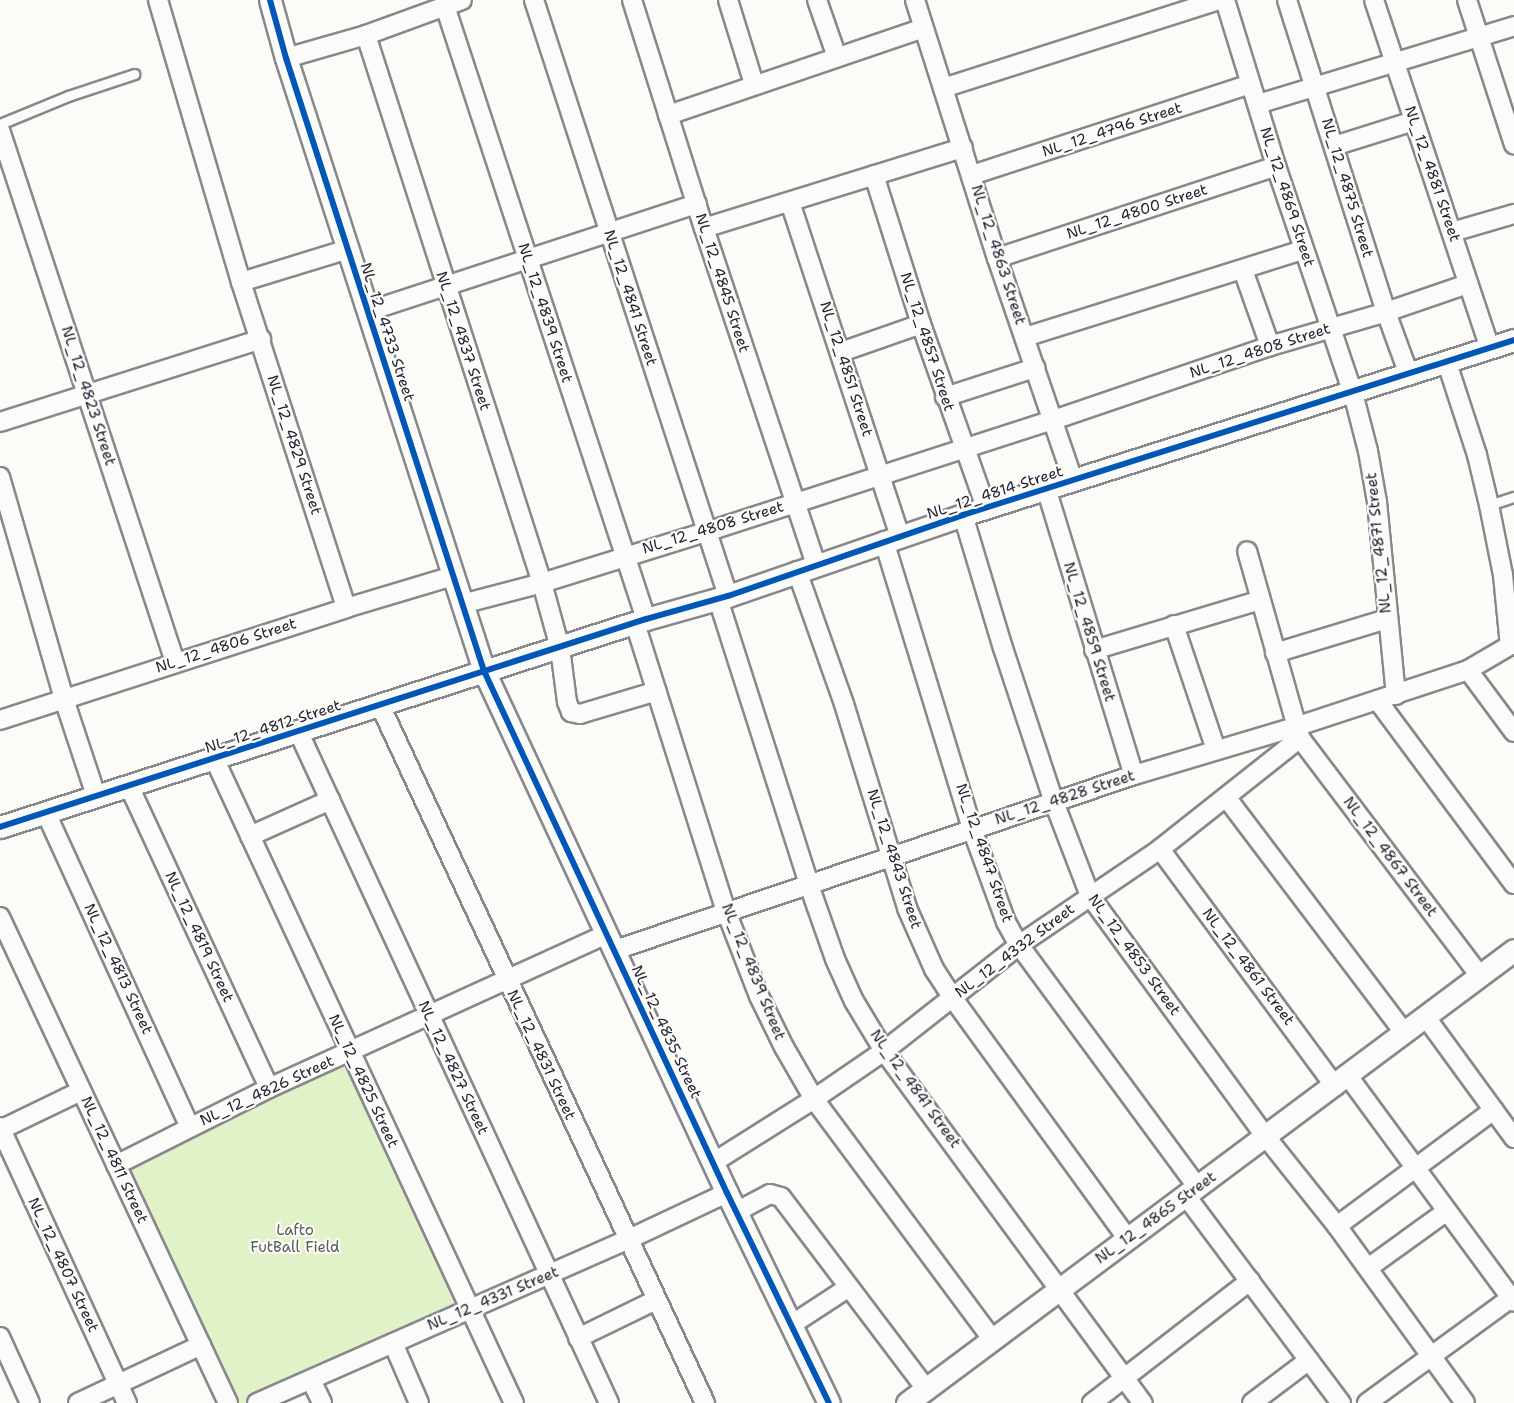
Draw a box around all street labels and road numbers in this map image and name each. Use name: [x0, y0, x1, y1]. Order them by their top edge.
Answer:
street label: NL_12_4796 Street: [1040, 99, 1184, 161]
street label: NL_12_4881 Street: [1400, 104, 1464, 244]
street label: NL_12_4875 Street: [1317, 116, 1377, 260]
street label: NL_12_4869 Street: [1256, 125, 1318, 269]
street label: NL_12_4800 Street: [1064, 181, 1210, 243]
street label: NL_12_4863 Street: [967, 183, 1029, 327]
street label: NL_12_4845 Street: [691, 211, 753, 355]
street label: NL_12_4841 Street: [600, 228, 660, 368]
street label: NL_12_4839 Street: [514, 241, 576, 385]
street label: NL_12_4733 Street: [356, 260, 418, 404]
street label: NL_12_4837 Street: [432, 269, 494, 413]
street label: NL_12_4857 Street: [896, 270, 958, 414]
street label: NL_12_4851 Street: [816, 299, 876, 439]
street label: NL_12_4808 Street: [1187, 320, 1333, 382]
street label: NL_12_4823 Street: [57, 324, 119, 468]
street label: NL_12_4829 Street: [263, 373, 325, 517]
street label: NL_12_4814 Street: [925, 462, 1065, 524]
street label: NL_12_4871 Street: [1363, 472, 1395, 614]
street label: NL_12_4808 Street: [640, 498, 786, 558]
street label: NL_12_4859 Street: [1059, 560, 1119, 704]
street label: NL_12_4806 Street: [153, 615, 299, 677]
street label: NL_12_4812 Street: [203, 697, 343, 757]
street label: NL_12_4828 Street: [993, 767, 1137, 829]
street label: NL_12_4847 Street: [952, 781, 1016, 925]
street label: NL_12_4843 Street: [863, 787, 925, 931]
street label: NL_12_4867 Street: [1339, 794, 1441, 920]
street label: NL_12_4819 Street: [161, 869, 237, 1005]
street label: NL_12_4853 Street: [1084, 891, 1184, 1019]
street label: NL_12_4332 Street: [952, 900, 1078, 1002]
street label: NL_12_4813 Street: [80, 901, 156, 1037]
street label: NL_12_4839 Street: [717, 901, 789, 1043]
street label: NL_12_4861 Street: [1198, 905, 1298, 1029]
street label: NL_12_4835 Street: [627, 963, 705, 1101]
street label: NL_12_4831 Street: [503, 987, 579, 1123]
street label: NL_12_4827 Street: [414, 998, 492, 1138]
street label: NL_12_4825 Street: [324, 1011, 402, 1151]
street label: NL_12_4841 Street: [866, 1026, 964, 1152]
street label: NL_12_4826 Street: [197, 1052, 337, 1130]
street label: NL_12_4811 Street: [77, 1094, 151, 1226]
street label: NL_12_4865 Street: [1092, 1168, 1220, 1268]
street label: NL_12_4807 Street: [24, 1195, 102, 1335]
street label: NL_12_4331 Street: [425, 1263, 561, 1335]

